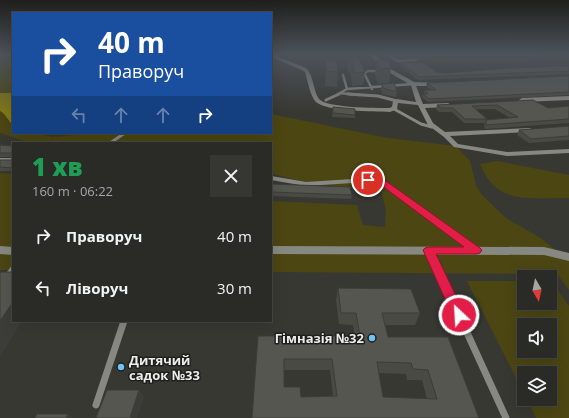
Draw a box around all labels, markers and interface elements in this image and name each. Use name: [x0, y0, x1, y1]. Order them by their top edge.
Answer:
text: 40 m: [98, 23, 165, 61]
icon: right: [32, 28, 84, 80]
text: Праворуч: [98, 59, 184, 83]
icon: left: [68, 104, 90, 126]
icon: ahead: [110, 104, 132, 126]
icon: ahead: [152, 104, 174, 126]
icon: right: [194, 104, 216, 126]
text: 1 хв: [32, 150, 83, 183]
button: close: [210, 155, 252, 197]
pin: [351, 163, 385, 197]
icon: arrive: [357, 169, 379, 191]
text: 160 m · 06:22: [32, 182, 113, 200]
icon: right: [32, 225, 54, 247]
text: Праворуч: [66, 226, 142, 246]
text: 40 m: [217, 226, 252, 246]
north arrow: [517, 270, 557, 310]
map controls: [517, 270, 557, 406]
icon: left: [32, 277, 54, 299]
text: Ліворуч: [66, 278, 128, 298]
text: 30 m: [217, 278, 252, 298]
position arrow: [438, 294, 480, 336]
button: sound: [517, 318, 557, 358]
place label: Гімназія №32: [275, 329, 365, 347]
marker: Гімназія №32: [367, 333, 377, 343]
place label: Дитячий садок №33: [129, 351, 200, 384]
marker: Дитячий садок №33: [116, 362, 126, 372]
button: layers: [517, 366, 557, 406]

